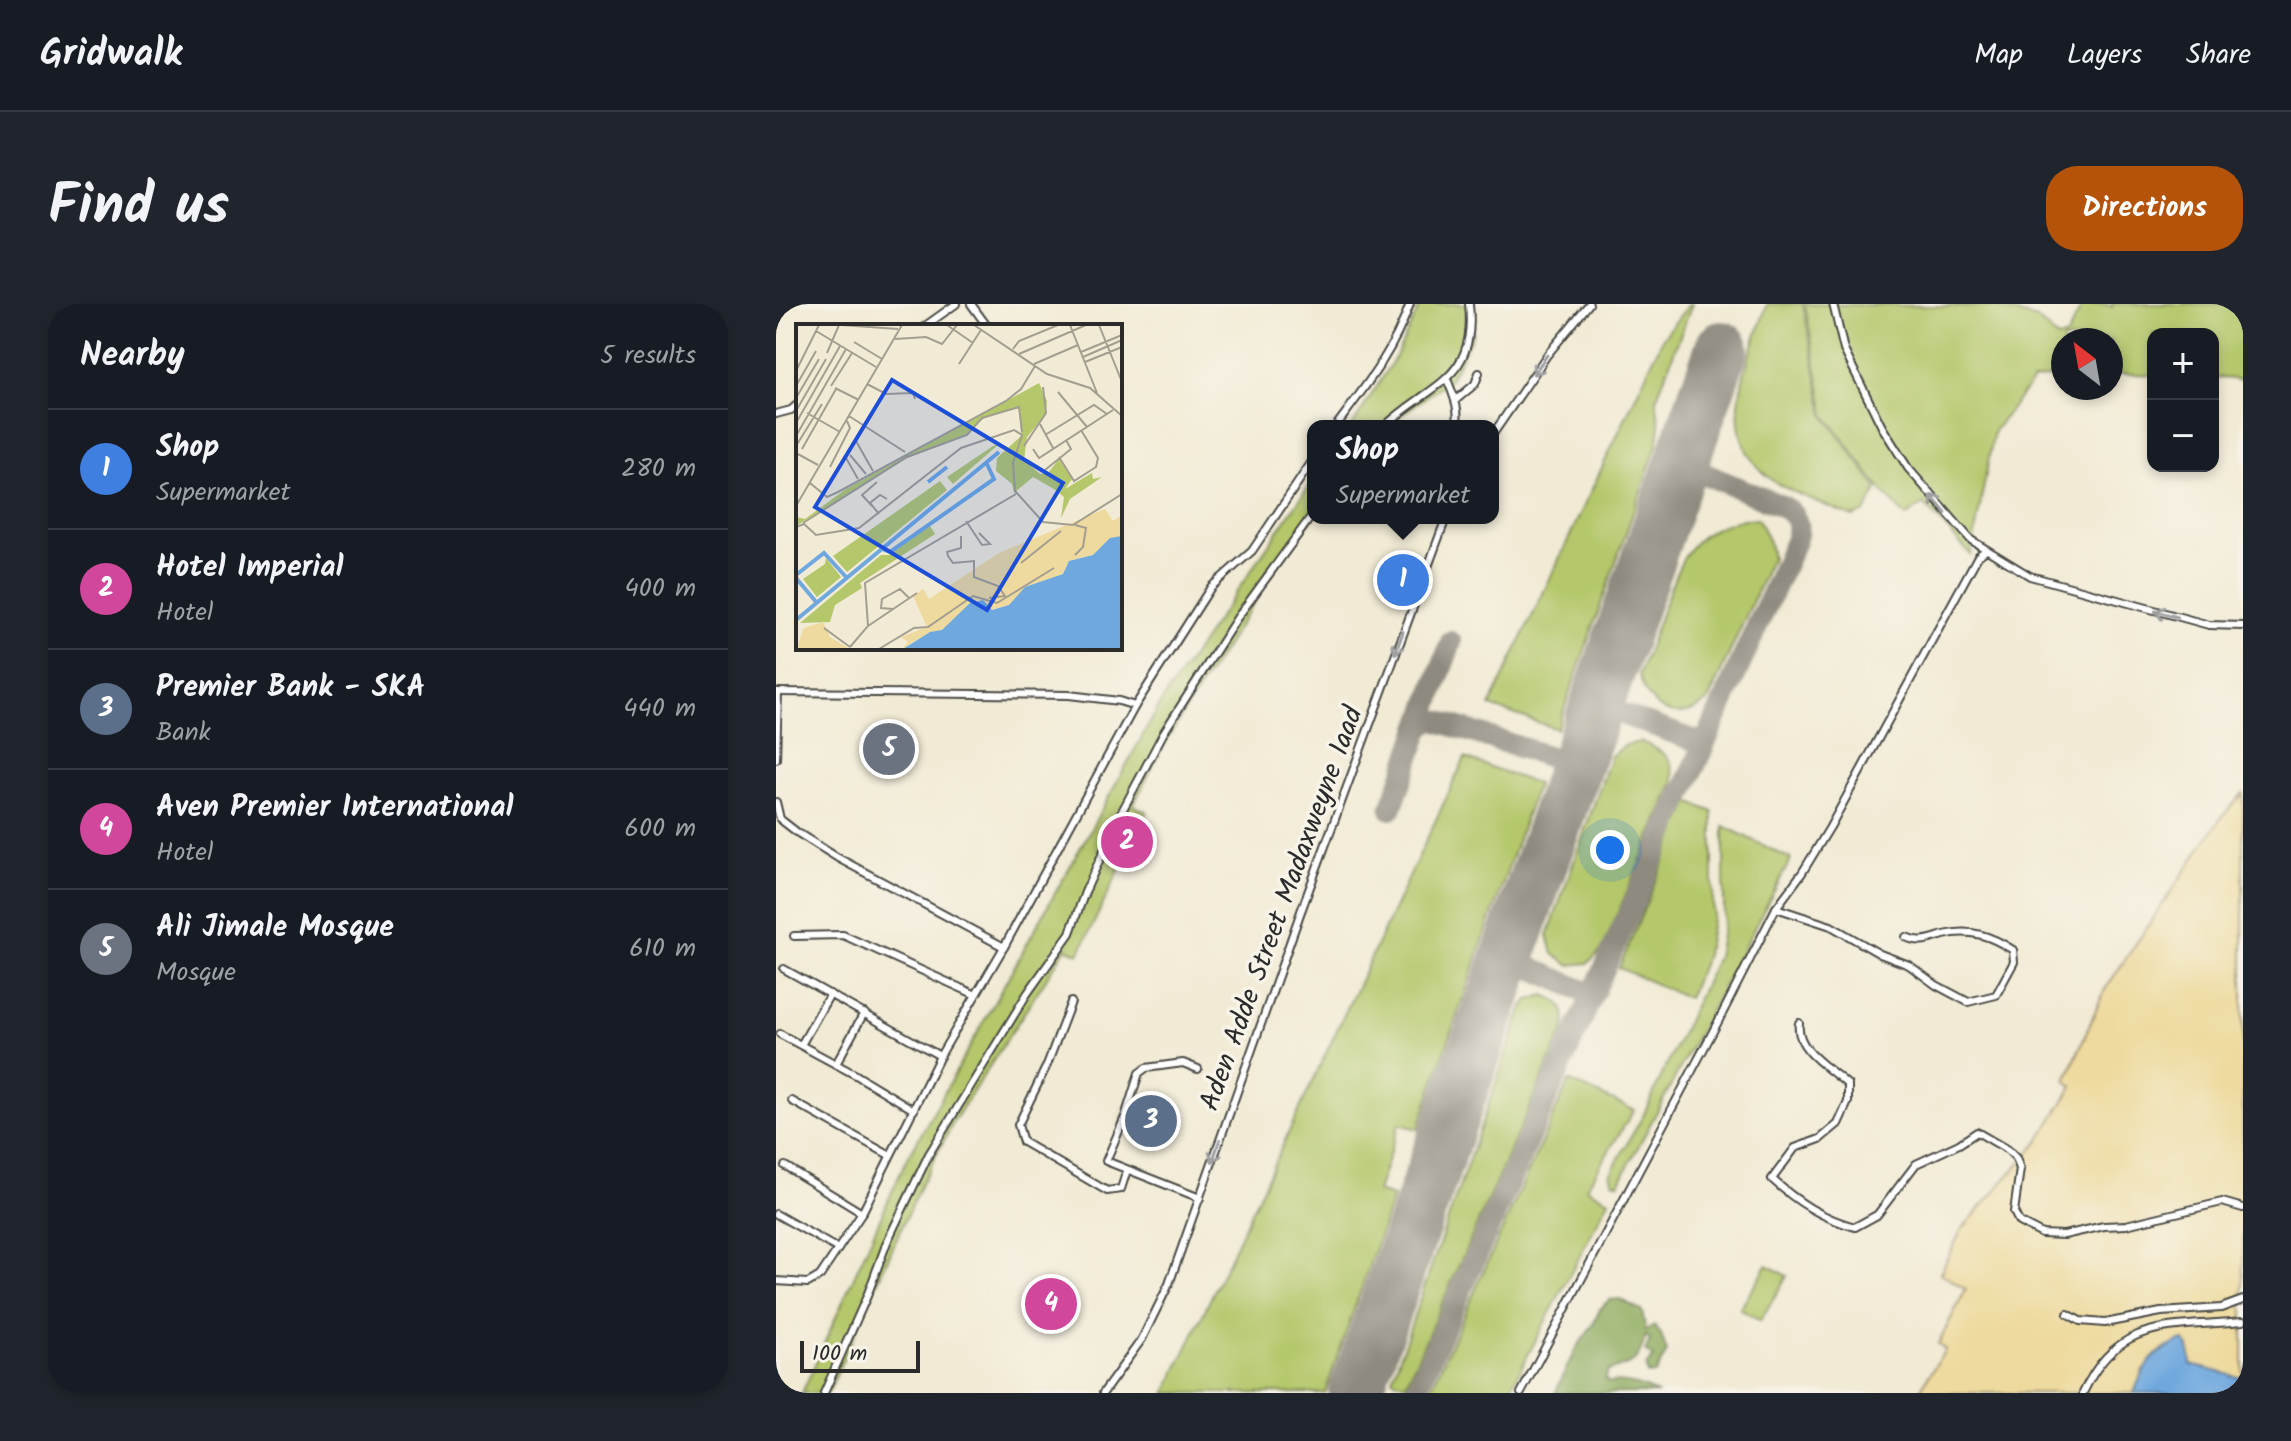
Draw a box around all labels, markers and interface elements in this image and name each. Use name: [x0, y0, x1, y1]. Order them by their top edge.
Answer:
text: Gridwalk: [40, 25, 182, 85]
text: Map: [1974, 33, 2023, 78]
text: Layers: [2067, 33, 2142, 78]
text: Share: [2186, 33, 2251, 78]
text: Find us: [48, 163, 229, 253]
button: Directions: [2046, 166, 2243, 251]
inset map: [796, 324, 1122, 650]
north arrow: [2051, 328, 2123, 400]
map controls: [2147, 328, 2219, 472]
button: +: [2147, 328, 2219, 400]
text: Nearby: [80, 329, 185, 383]
text: 5 results: [600, 335, 696, 377]
one-way arrow: [1532, 354, 1548, 376]
button: −: [2147, 400, 2219, 472]
popup: [1307, 420, 1499, 524]
text: Shop: [156, 424, 219, 472]
text: Shop: [1336, 427, 1399, 475]
text: 1: [102, 448, 110, 490]
text: 280 m: [621, 448, 696, 490]
text: Supermarket: [156, 472, 291, 514]
text: Supermarket: [1336, 475, 1470, 517]
one-way arrow: [1929, 494, 1947, 514]
text: Hotel Imperial: [156, 544, 343, 592]
pin: 1: [1377, 550, 1429, 610]
text: 2: [98, 568, 114, 610]
text: 400 m: [625, 568, 696, 610]
text: Hotel: [156, 592, 213, 634]
one-way arrow: [2154, 606, 2180, 621]
one-way arrow: [1391, 630, 1405, 655]
text: Premier Bank - SKA: [156, 664, 425, 712]
text: 3: [99, 688, 113, 730]
text: 440 m: [623, 688, 696, 730]
street label: Aden Adde Street Madaxweyne 1aad: [1188, 699, 1377, 1117]
text: Bank: [156, 712, 211, 754]
pin: 5: [863, 719, 915, 779]
text: Aven Premier International: [156, 784, 514, 832]
text: 4: [99, 808, 113, 850]
text: 600 m: [624, 808, 696, 850]
pin: 2: [1101, 812, 1153, 872]
your location: [1590, 830, 1630, 870]
text: Hotel: [156, 832, 213, 874]
text: Ali Jimale Mosque: [156, 904, 394, 952]
text: 5: [99, 928, 113, 970]
text: 610 m: [629, 928, 696, 970]
text: Mosque: [156, 952, 236, 994]
pin: 3: [1125, 1091, 1177, 1151]
one-way arrow: [1208, 1139, 1222, 1163]
pin: 4: [1025, 1274, 1077, 1334]
scale bar: [800, 1337, 920, 1373]
text: 100 m: [812, 1337, 867, 1372]

